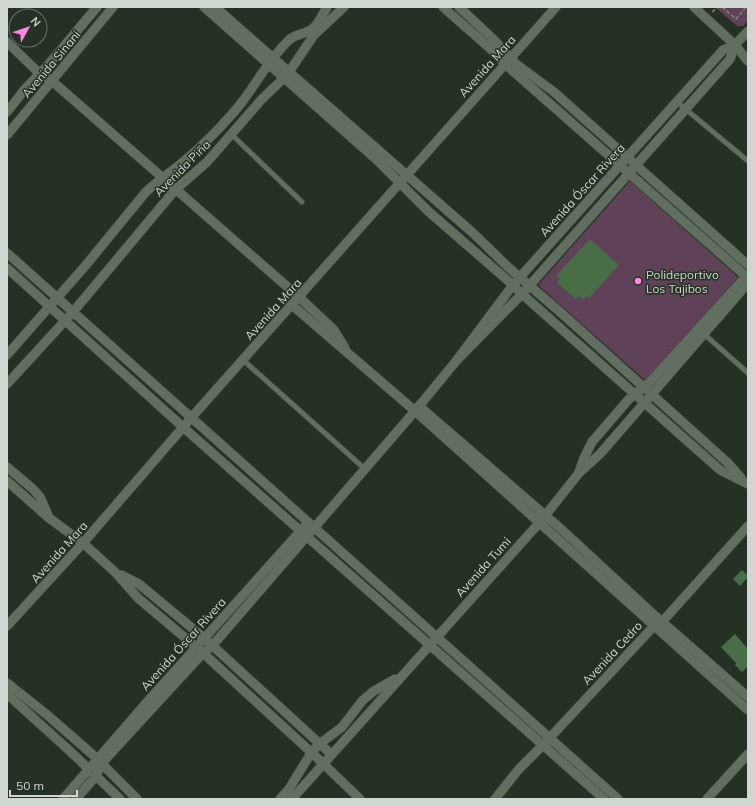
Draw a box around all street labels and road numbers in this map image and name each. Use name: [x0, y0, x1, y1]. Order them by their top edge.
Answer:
street label: Avenida Sinani: [19, 27, 84, 101]
street label: Avenida Mara: [455, 32, 519, 100]
street label: Avenida Piña: [151, 137, 213, 199]
street label: Avenida Óscar Rivera: [536, 140, 628, 240]
street label: Avenida Mara: [241, 275, 305, 343]
street label: Avenida Mara: [27, 518, 91, 586]
street label: Avenida Tumi: [452, 534, 514, 600]
street label: Avenida Óscar Rivera: [137, 594, 229, 694]
street label: Avenida Cedro: [579, 618, 645, 688]

